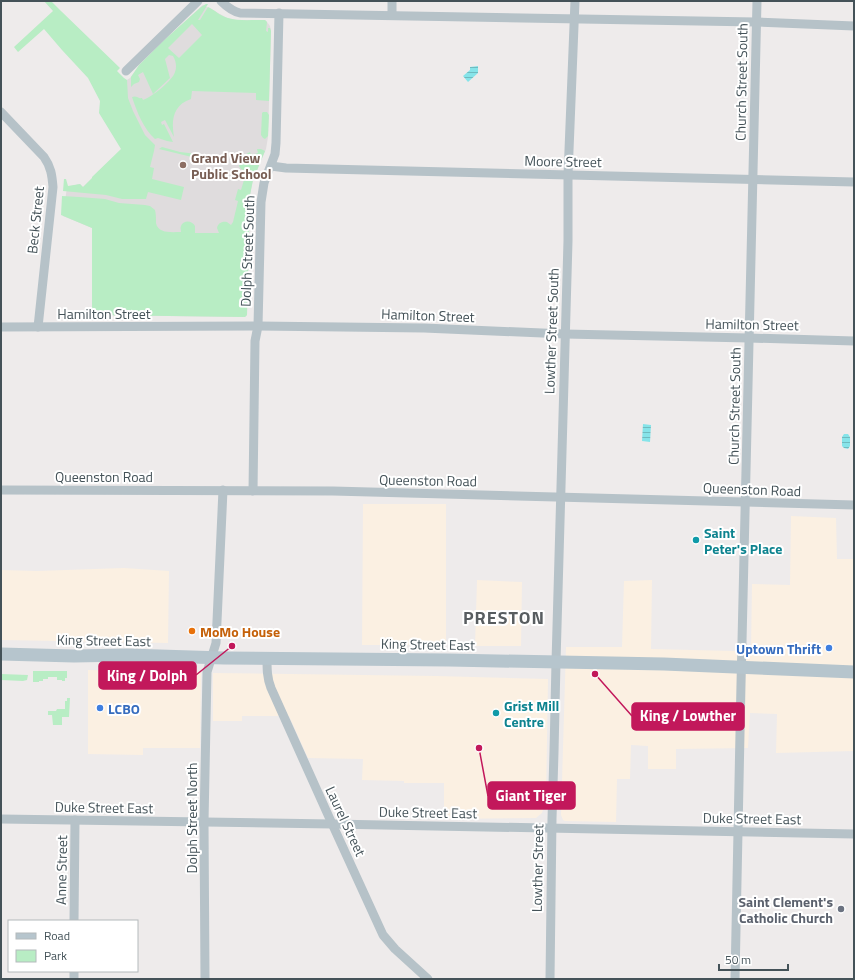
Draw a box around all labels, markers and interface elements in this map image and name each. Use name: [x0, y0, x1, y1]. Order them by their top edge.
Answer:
street label: Church Street South: [729, 23, 753, 141]
place label: Grand View Public School: [191, 147, 272, 184]
street label: Moore Street: [524, 150, 602, 172]
marker: Grand View Public School: [178, 160, 188, 170]
street label: Beck Street: [21, 185, 49, 255]
street label: Dolph Street South: [235, 195, 259, 307]
street label: Lowther Street South: [538, 268, 564, 394]
street label: Hamilton Street: [57, 303, 151, 324]
street label: Hamilton Street: [381, 303, 475, 327]
street label: Hamilton Street: [705, 313, 799, 335]
street label: Church Street South: [722, 347, 746, 465]
street label: Queenston Road: [55, 466, 153, 487]
street label: Queenston Road: [379, 469, 477, 491]
street label: Queenston Road: [703, 477, 801, 501]
place label: Saint Peter's Place: [704, 522, 782, 559]
marker: Saint Peter's Place: [691, 535, 701, 545]
district label: PRESTON: [463, 604, 545, 631]
place label: MoMo House: [200, 621, 280, 642]
marker: MoMo House: [187, 626, 197, 636]
street label: King Street East: [57, 629, 151, 651]
street label: King Street East: [381, 633, 475, 655]
place label: Uptown Thrift: [736, 638, 821, 659]
marker: Uptown Thrift: [824, 643, 834, 653]
callout: King / Dolph: [99, 662, 196, 689]
text: King / Dolph: [107, 664, 187, 687]
place label: Grist Mill Centre: [504, 695, 559, 732]
place label: LCBO: [108, 698, 140, 719]
marker: LCBO: [95, 703, 105, 713]
callout: King / Lowther: [632, 703, 744, 730]
text: King / Lowther: [640, 704, 737, 727]
marker: Grist Mill Centre: [491, 708, 501, 718]
street label: Dolph Street North: [181, 763, 202, 873]
street label: Laurel Street: [321, 782, 371, 860]
callout: Giant Tiger: [488, 782, 575, 809]
text: Giant Tiger: [496, 784, 567, 807]
street label: Duke Street East: [55, 796, 154, 818]
street label: Duke Street East: [379, 801, 478, 823]
street label: Duke Street East: [703, 807, 802, 829]
street label: Lowther Street: [526, 824, 548, 912]
street label: Anne Street: [50, 835, 72, 905]
place label: Saint Clement's Catholic Church: [739, 891, 833, 928]
marker: Saint Clement's Catholic Church: [836, 904, 846, 914]
legend: [8, 920, 138, 972]
text: Road: [44, 926, 70, 945]
text: Park: [44, 946, 67, 965]
scale bar: [719, 946, 788, 972]
text: 50 m: [725, 950, 751, 969]

